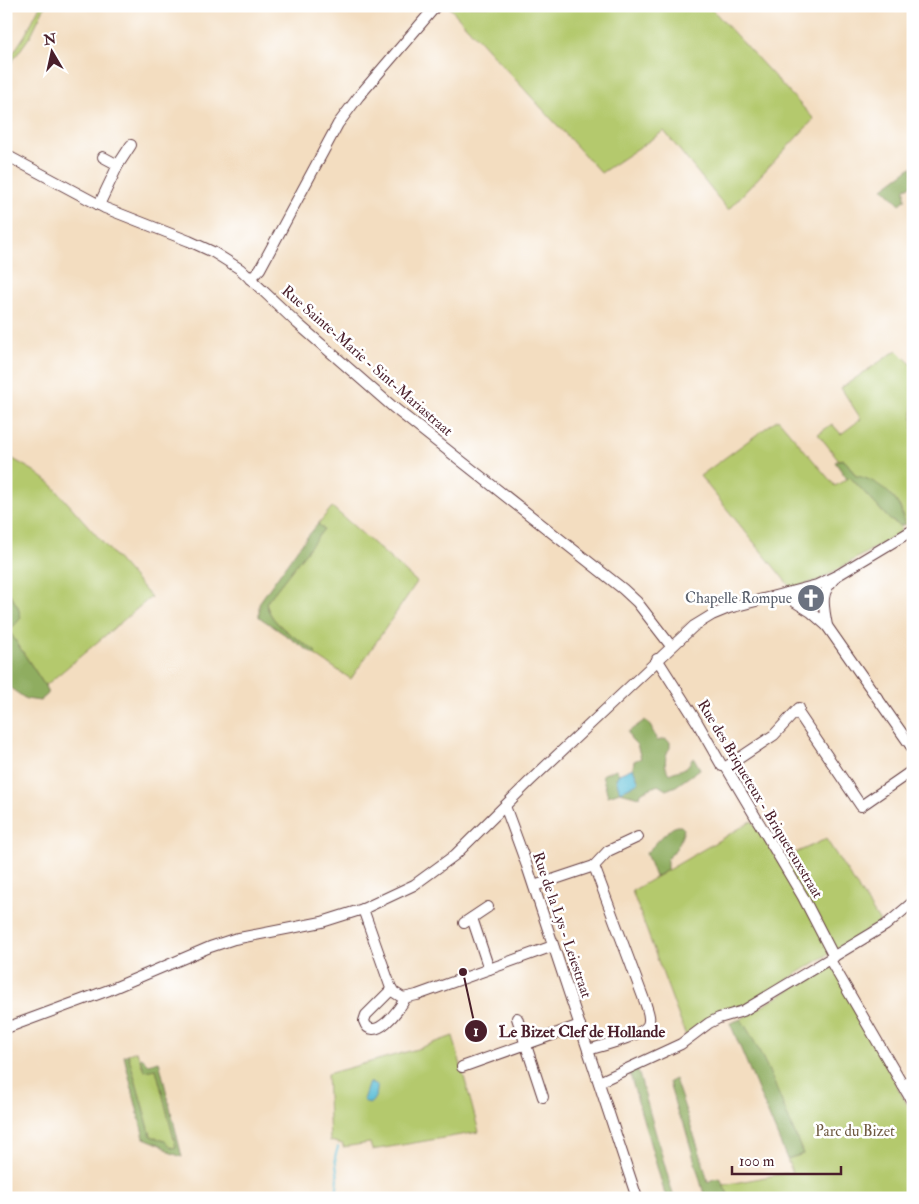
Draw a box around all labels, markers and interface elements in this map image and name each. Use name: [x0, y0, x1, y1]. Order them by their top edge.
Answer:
north arrow: [28, 28, 78, 78]
text: N: [42, 30, 58, 49]
street label: Rue Sainte-Marie - Sint-Mariastraat: [277, 281, 457, 441]
church icon: Chapelle Rompue: [796, 583, 826, 613]
place label: Chapelle Rompue: [685, 589, 792, 609]
street label: Rue des Briqueteux - Briqueteuxstraat: [693, 696, 827, 902]
street label: Rue de la Lys - Leiestraat: [528, 850, 596, 1001]
callout: Le Bizet Clef de Hollande: [464, 1016, 675, 1047]
text: 1: [473, 1022, 479, 1041]
text: Le Bizet Clef de Hollande: [499, 1022, 665, 1042]
park label: Parc du Bizet: [815, 1122, 895, 1141]
scale bar: [732, 1144, 840, 1176]
text: 100 m: [739, 1152, 775, 1171]

